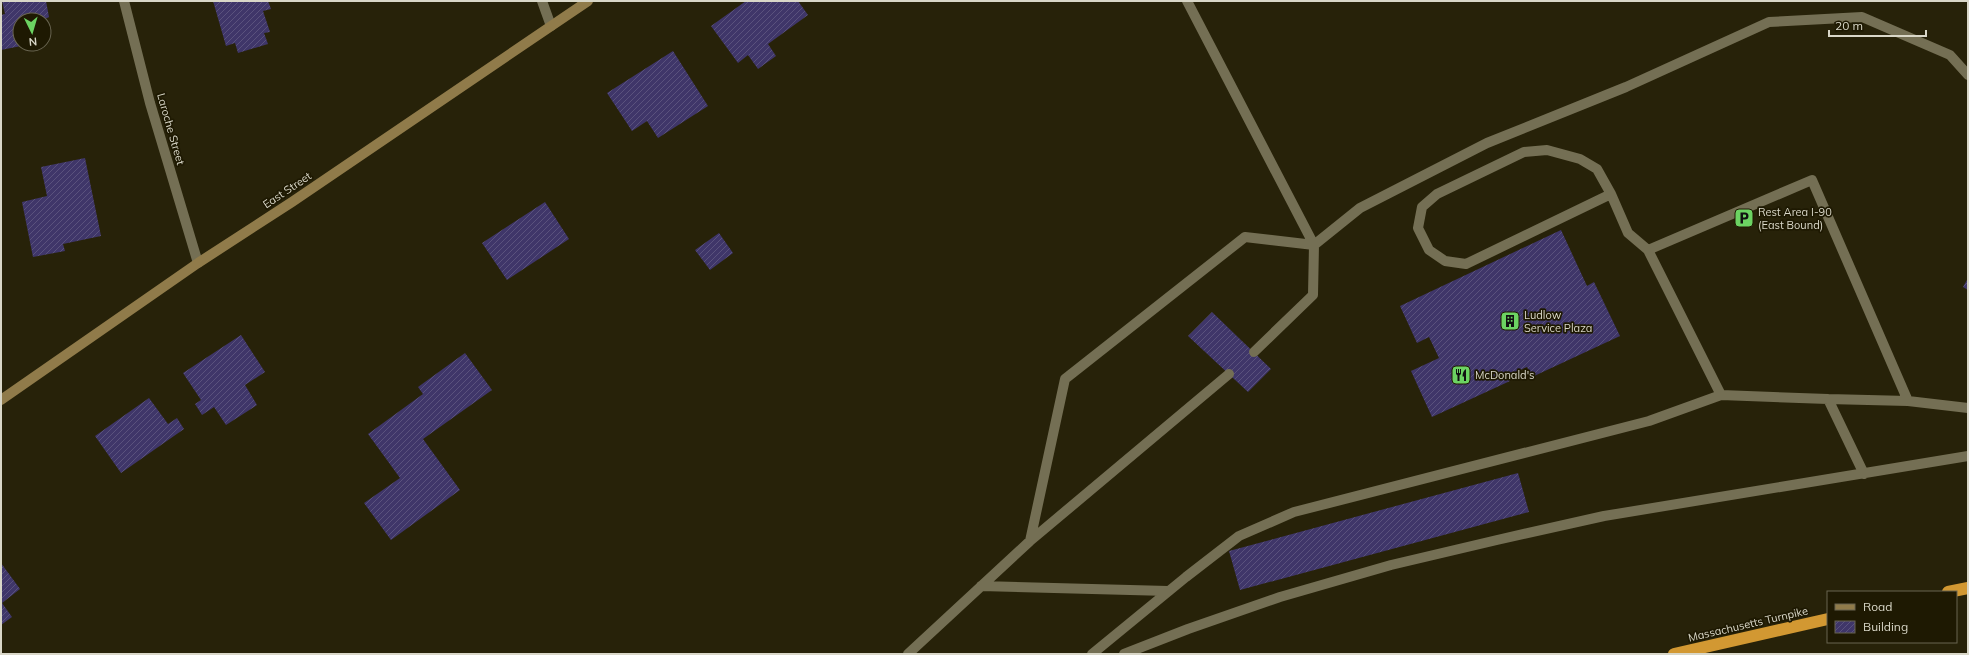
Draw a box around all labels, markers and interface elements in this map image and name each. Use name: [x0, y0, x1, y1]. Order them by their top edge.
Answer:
north arrow: [12, 12, 52, 52]
scale bar: [1829, 12, 1926, 38]
text: 20 m: [1835, 18, 1863, 33]
text: N: [28, 35, 38, 49]
street label: Laroche Street: [154, 92, 188, 167]
street label: East Street: [260, 169, 314, 211]
place label: Rest Area I-90 (East Bound): [1758, 205, 1832, 232]
parking icon: Rest Area I-90 (East Bound): [1733, 207, 1755, 229]
place label: Ludlow Service Plaza: [1524, 308, 1592, 335]
building icon: Ludlow Service Plaza: [1499, 310, 1521, 332]
restaurant icon: McDonald's: [1450, 364, 1472, 386]
place label: McDonald's: [1475, 368, 1535, 382]
legend: [1827, 591, 1957, 643]
text: Road: [1863, 599, 1892, 614]
street label: Massachusetts Turnpike: [1687, 603, 1809, 645]
text: Building: [1863, 619, 1908, 634]

